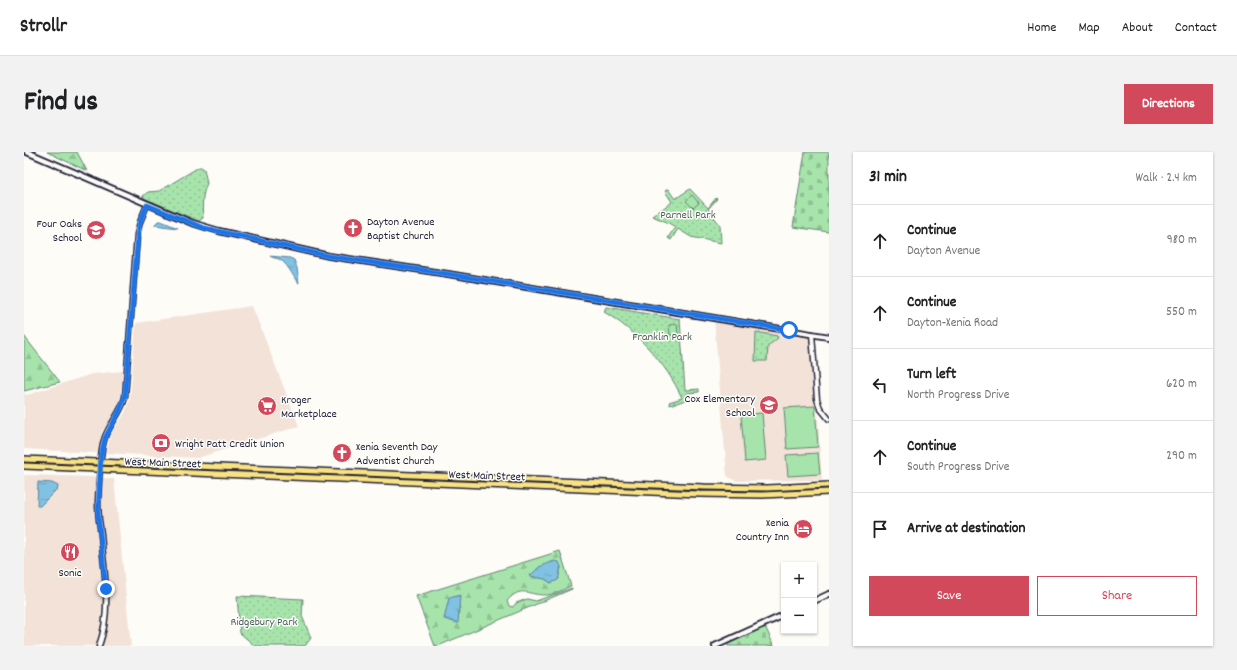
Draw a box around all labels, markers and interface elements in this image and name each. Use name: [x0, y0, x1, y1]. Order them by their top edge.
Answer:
text: Strollr: [20, 14, 67, 41]
text: Home: [1027, 18, 1056, 38]
text: Map: [1078, 18, 1100, 38]
text: About: [1122, 18, 1153, 38]
text: Contact: [1175, 18, 1217, 38]
text: Find us: [24, 84, 98, 124]
button: Directions: [1124, 84, 1213, 124]
text: 31 min: [869, 166, 907, 190]
text: Walk · 2.4 km: [1136, 169, 1197, 188]
park label: Parnell Park: [660, 207, 716, 224]
place label: Dayton Avenue Baptist Church: [367, 214, 435, 245]
place label: Four Oaks School: [36, 216, 82, 247]
church icon: Dayton Avenue Baptist Church: [342, 217, 364, 239]
school or university icon: Four Oaks School: [85, 219, 107, 241]
text: Continue: [907, 220, 956, 242]
icon: ahead: [869, 230, 891, 252]
text: 980 m: [1167, 231, 1197, 250]
text: Dayton Avenue: [907, 242, 980, 261]
text: Continue: [907, 292, 956, 314]
icon: ahead: [869, 302, 891, 324]
text: 550 m: [1166, 303, 1197, 322]
text: Dayton-Xenia Road: [907, 314, 998, 333]
route start: [780, 321, 798, 339]
park label: Franklin Park: [632, 329, 692, 346]
text: Turn left: [907, 364, 956, 386]
icon: left: [869, 374, 891, 396]
text: 620 m: [1166, 375, 1197, 394]
text: North Progress Drive: [907, 386, 1009, 405]
place label: Cox Elementary School: [685, 391, 756, 422]
place label: Kroger Marketplace: [281, 392, 337, 423]
school or university icon: Cox Elementary School: [758, 394, 780, 416]
supermarket icon: Kroger Marketplace: [256, 395, 278, 417]
bank icon: Wright Patt Credit Union: [150, 432, 172, 454]
place label: Wright Patt Credit Union: [175, 436, 285, 453]
text: Continue: [907, 436, 956, 458]
place label: Xenia Seventh Day Adventist Church: [356, 439, 439, 470]
church icon: Xenia Seventh Day Adventist Church: [331, 442, 353, 464]
icon: ahead: [869, 446, 891, 468]
text: 290 m: [1166, 447, 1197, 466]
street label: West Main Street: [124, 454, 202, 473]
text: South Progress Drive: [907, 458, 1010, 477]
street label: West Main Street: [448, 467, 526, 486]
place label: Xenia Country Inn: [736, 515, 789, 546]
hotel icon: Xenia Country Inn: [792, 518, 814, 540]
icon: arrive: [869, 518, 891, 540]
text: Arrive at destination: [907, 518, 1025, 540]
restaurant icon: Sonic: [59, 541, 81, 563]
map controls: [781, 562, 817, 634]
button: +: [781, 562, 817, 598]
place label: Sonic: [58, 565, 82, 582]
button: Save: [869, 576, 1029, 616]
button: Share: [1037, 576, 1197, 616]
route end: [97, 580, 115, 598]
button: −: [781, 598, 817, 634]
park label: Ridgebury Park: [230, 614, 298, 631]

